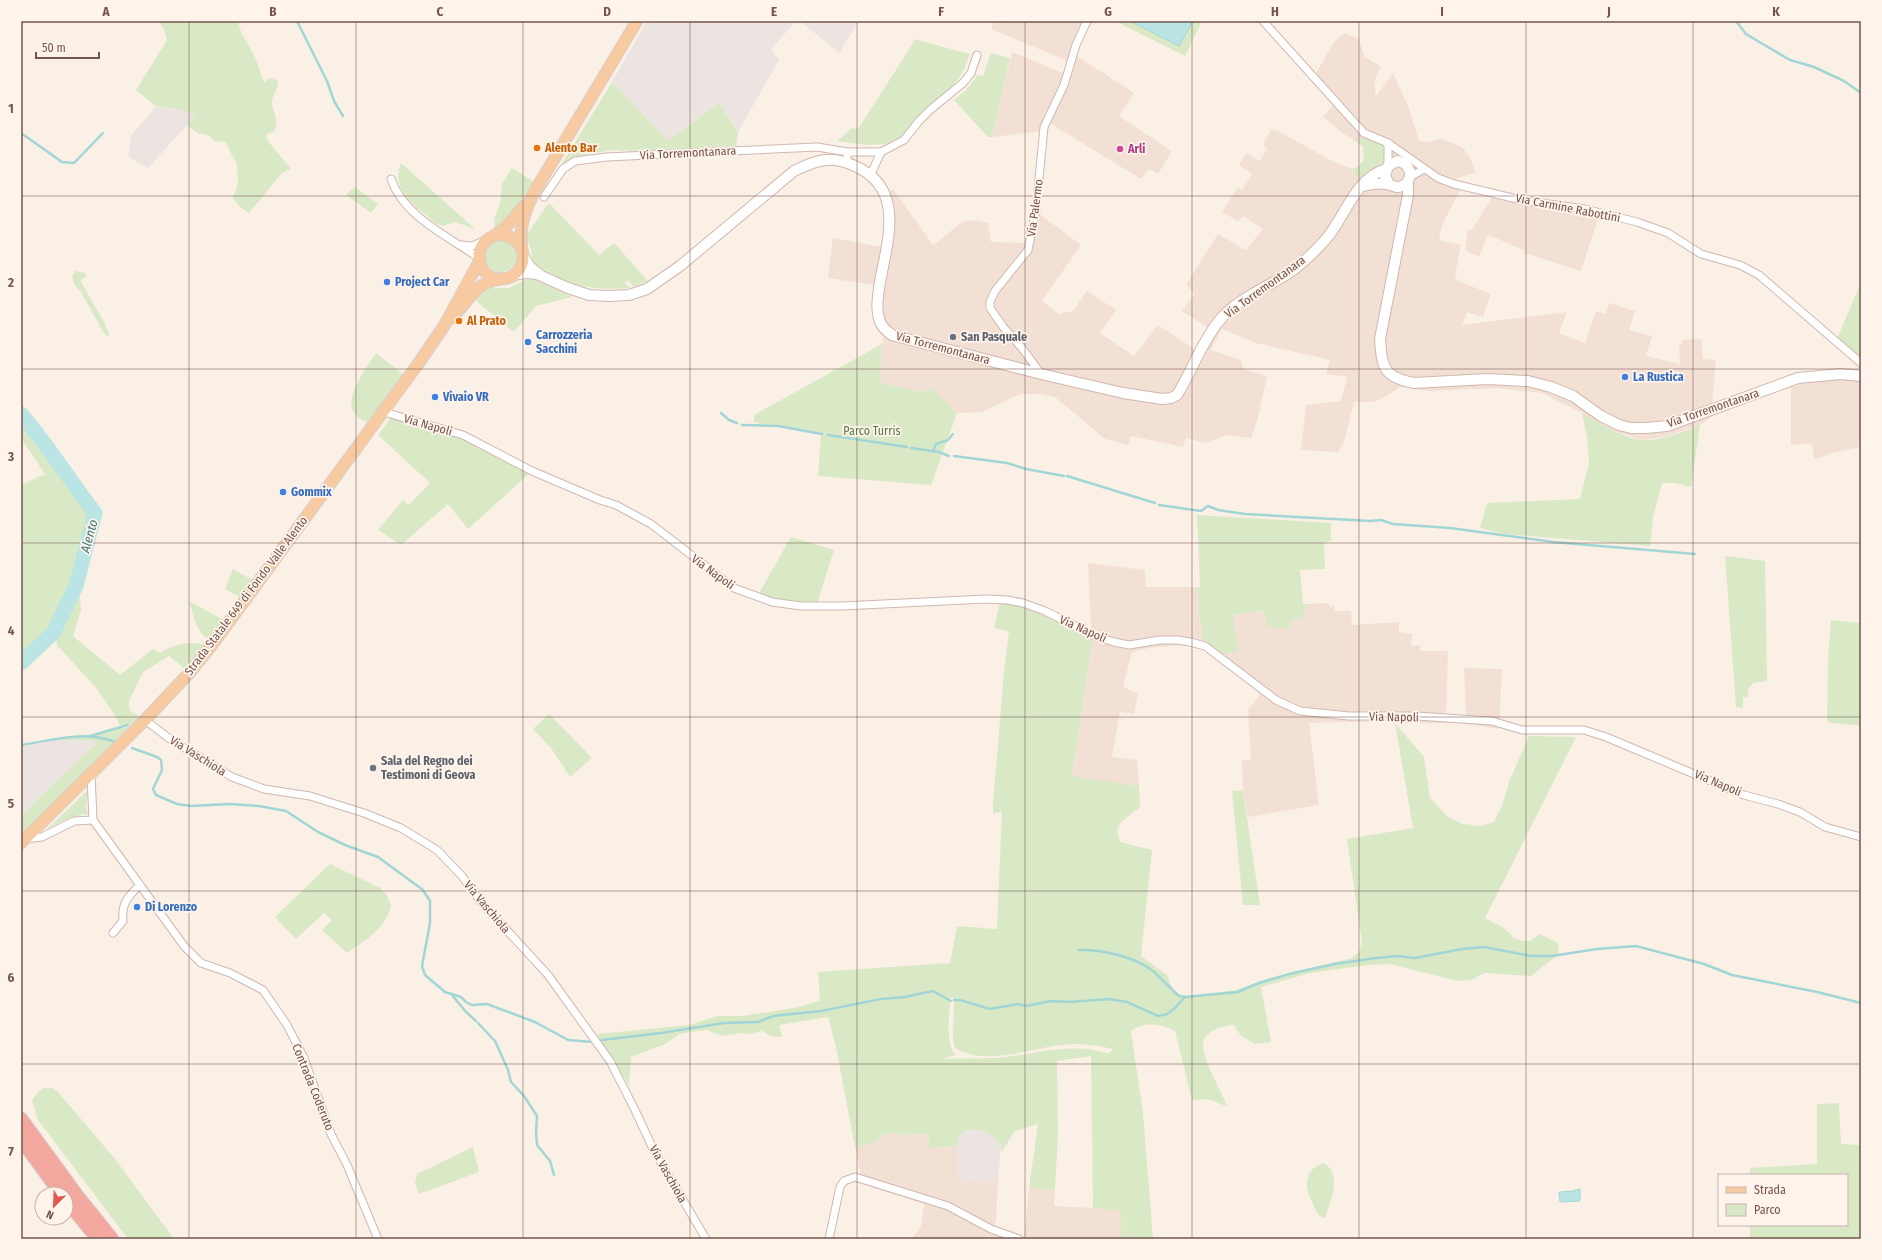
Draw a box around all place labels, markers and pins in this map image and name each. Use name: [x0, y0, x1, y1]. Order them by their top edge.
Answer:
place label: Alento Bar: [544, 141, 598, 155]
place label: Arli: [1127, 142, 1145, 156]
marker: Alento Bar: [532, 143, 542, 153]
marker: Arli: [1115, 144, 1125, 154]
place label: Project Car: [395, 275, 450, 289]
marker: Project Car: [382, 277, 392, 287]
place label: Al Prato: [466, 314, 507, 328]
marker: Al Prato: [454, 316, 464, 326]
place label: Carrozzeria Sacchini: [536, 328, 592, 356]
place label: San Pasquale: [961, 330, 1027, 344]
marker: San Pasquale: [948, 332, 958, 342]
marker: Carrozzeria Sacchini: [523, 337, 533, 347]
place label: La Rustica: [1633, 370, 1684, 384]
marker: La Rustica: [1620, 372, 1630, 382]
place label: Vivaio VR: [442, 390, 489, 404]
marker: Vivaio VR: [430, 392, 440, 402]
place label: Gommix: [291, 485, 332, 499]
marker: Gommix: [278, 487, 288, 497]
place label: Sala del Regno dei Testimoni di Geova: [381, 754, 475, 782]
marker: Sala del Regno dei Testimoni di Geova: [368, 763, 378, 773]
place label: Di Lorenzo: [145, 900, 198, 914]
marker: Di Lorenzo: [132, 902, 142, 912]

